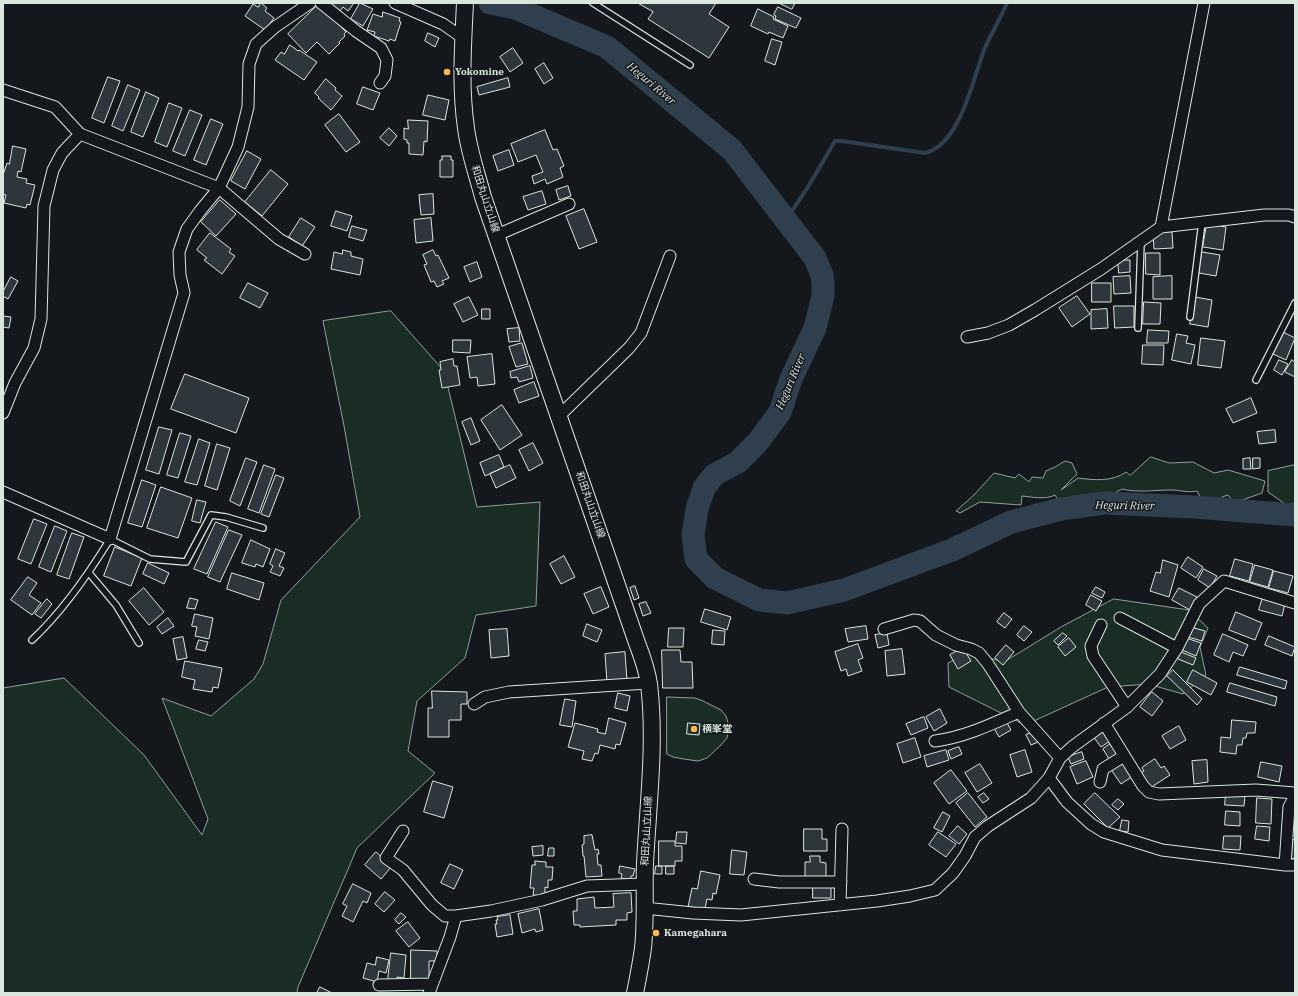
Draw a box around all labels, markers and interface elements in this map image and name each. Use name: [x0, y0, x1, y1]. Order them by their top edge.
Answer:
water label: Heguri River: [624, 60, 678, 108]
place label: Yokomine: [455, 66, 504, 78]
marker: Yokomine: [442, 67, 452, 77]
street label: 和田丸山立山線: [468, 164, 502, 234]
water label: Heguri River: [773, 352, 809, 412]
street label: 和田丸山立山線: [573, 470, 607, 540]
water label: Heguri River: [1095, 499, 1155, 513]
place label: 横峯堂: [702, 723, 732, 735]
marker: 横峯堂: [689, 724, 699, 734]
street label: 和田丸山立山線: [639, 796, 655, 866]
place label: Kamegahara: [664, 927, 727, 939]
marker: Kamegahara: [651, 928, 661, 938]

